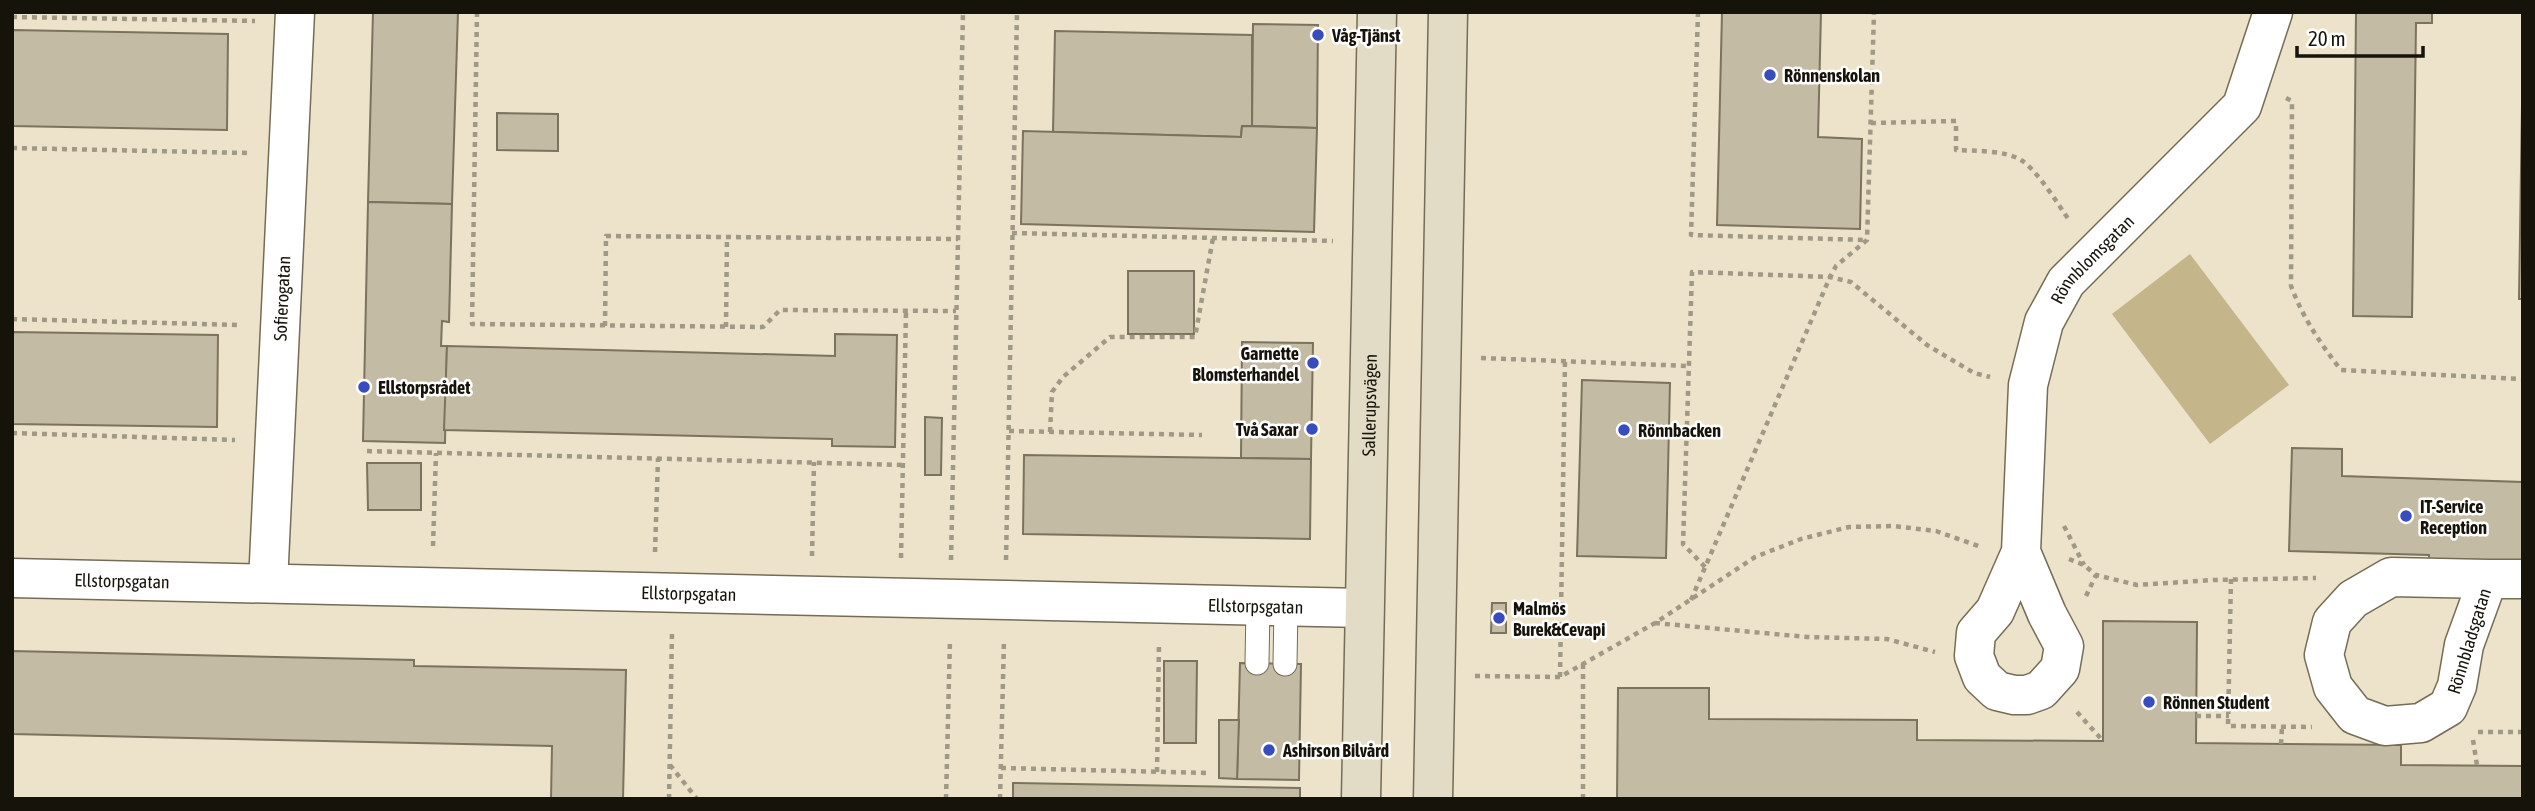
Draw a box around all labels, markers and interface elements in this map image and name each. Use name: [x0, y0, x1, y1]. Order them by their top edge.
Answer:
scale bar: [2297, 14, 2423, 58]
place label: Våg-Tjänst: [1331, 25, 1401, 46]
text: 20 m: [2308, 26, 2346, 50]
marker: Våg-Tjänst: [1310, 27, 1326, 43]
place label: Rönnenskolan: [1784, 65, 1880, 86]
marker: Rönnenskolan: [1762, 67, 1778, 83]
street label: Rönnblomsgatan: [2046, 210, 2138, 307]
street label: Sofierogatan: [269, 255, 294, 341]
place label: Garnette Blomsterhandel: [1192, 343, 1299, 385]
street label: Sallerupsvägen: [1357, 354, 1381, 456]
marker: Garnette Blomsterhandel: [1305, 355, 1321, 371]
place label: Ellstorpsrådet: [378, 377, 471, 398]
marker: Ellstorpsrådet: [356, 379, 372, 395]
place label: Två Saxar: [1236, 419, 1299, 440]
place label: Rönnbacken: [1638, 420, 1721, 441]
marker: Två Saxar: [1304, 421, 1320, 437]
marker: Rönnbacken: [1616, 422, 1632, 438]
place label: IT-Service Reception: [2420, 496, 2487, 538]
marker: IT-Service Reception: [2398, 508, 2414, 524]
street label: Ellstorpsgatan: [74, 569, 170, 592]
street label: Ellstorpsgatan: [641, 581, 737, 605]
street label: Rönnbladsgatan: [2443, 586, 2495, 696]
street label: Ellstorpsgatan: [1208, 594, 1304, 617]
place label: Malmös Burek&Cevapi: [1513, 598, 1605, 640]
marker: Malmös Burek&Cevapi: [1491, 610, 1507, 626]
place label: Rönnen Student: [2163, 692, 2270, 713]
marker: Rönnen Student: [2141, 694, 2157, 710]
place label: Ashirson Bilvård: [1282, 740, 1389, 761]
marker: Ashirson Bilvård: [1261, 742, 1277, 758]

